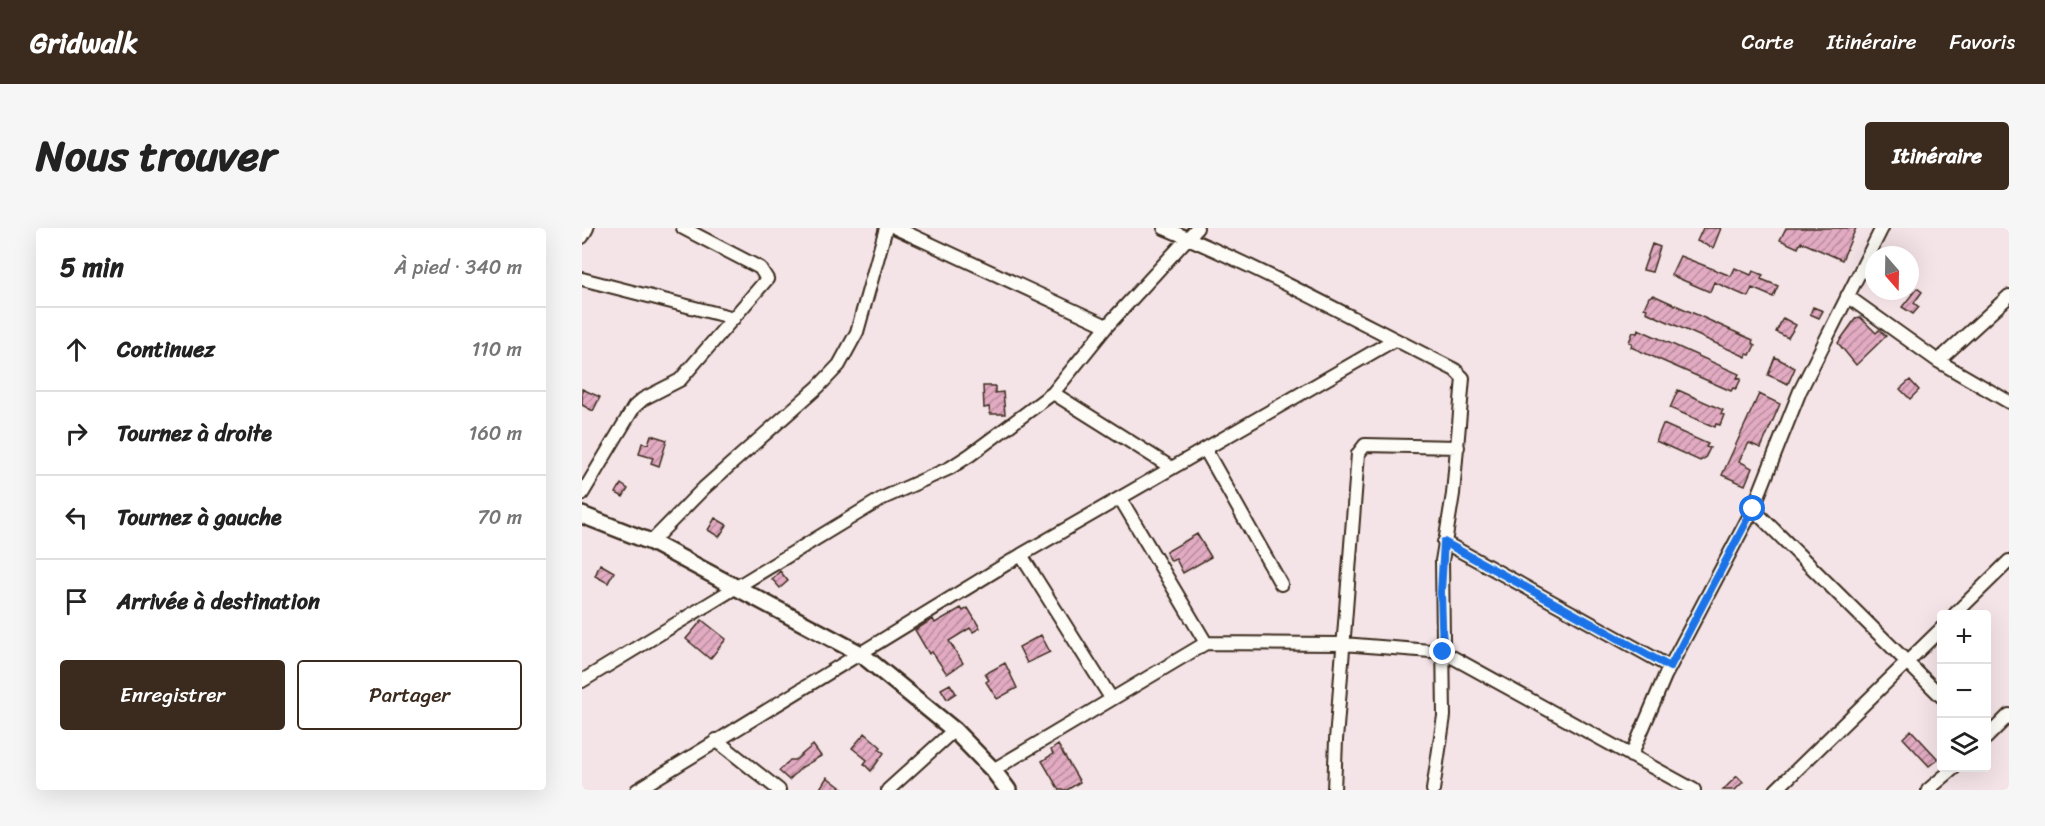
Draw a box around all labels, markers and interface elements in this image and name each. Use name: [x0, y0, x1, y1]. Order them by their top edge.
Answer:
text: Gridwalk: [30, 18, 138, 67]
text: Carte: [1742, 23, 1794, 61]
text: Itinéraire: [1827, 23, 1917, 61]
text: Favoris: [1950, 23, 2015, 61]
text: Nous trouver: [36, 119, 276, 193]
button: Itinéraire: [1865, 122, 2009, 190]
text: 5 min: [60, 244, 124, 290]
north arrow: [1865, 246, 1919, 300]
text: À pied · 340 m: [394, 250, 522, 285]
text: Continuez: [117, 330, 215, 369]
text: 110 m: [472, 332, 522, 367]
icon: ahead: [60, 333, 93, 366]
text: Tournez à droite: [117, 414, 272, 453]
text: 160 m: [469, 416, 522, 451]
icon: right: [60, 417, 93, 450]
route start: [1739, 495, 1765, 521]
text: Tournez à gauche: [117, 498, 282, 537]
text: 70 m: [477, 500, 522, 535]
icon: left: [60, 501, 93, 534]
text: Arrivée à destination: [117, 582, 320, 621]
icon: arrive: [60, 585, 93, 618]
map controls: [1937, 610, 1991, 772]
button: +: [1937, 610, 1991, 664]
route end: [1429, 638, 1455, 664]
button: Enregistrer: [60, 660, 285, 730]
button: Partager: [297, 660, 522, 730]
button: −: [1937, 664, 1991, 718]
button: layers: [1937, 718, 1991, 772]

